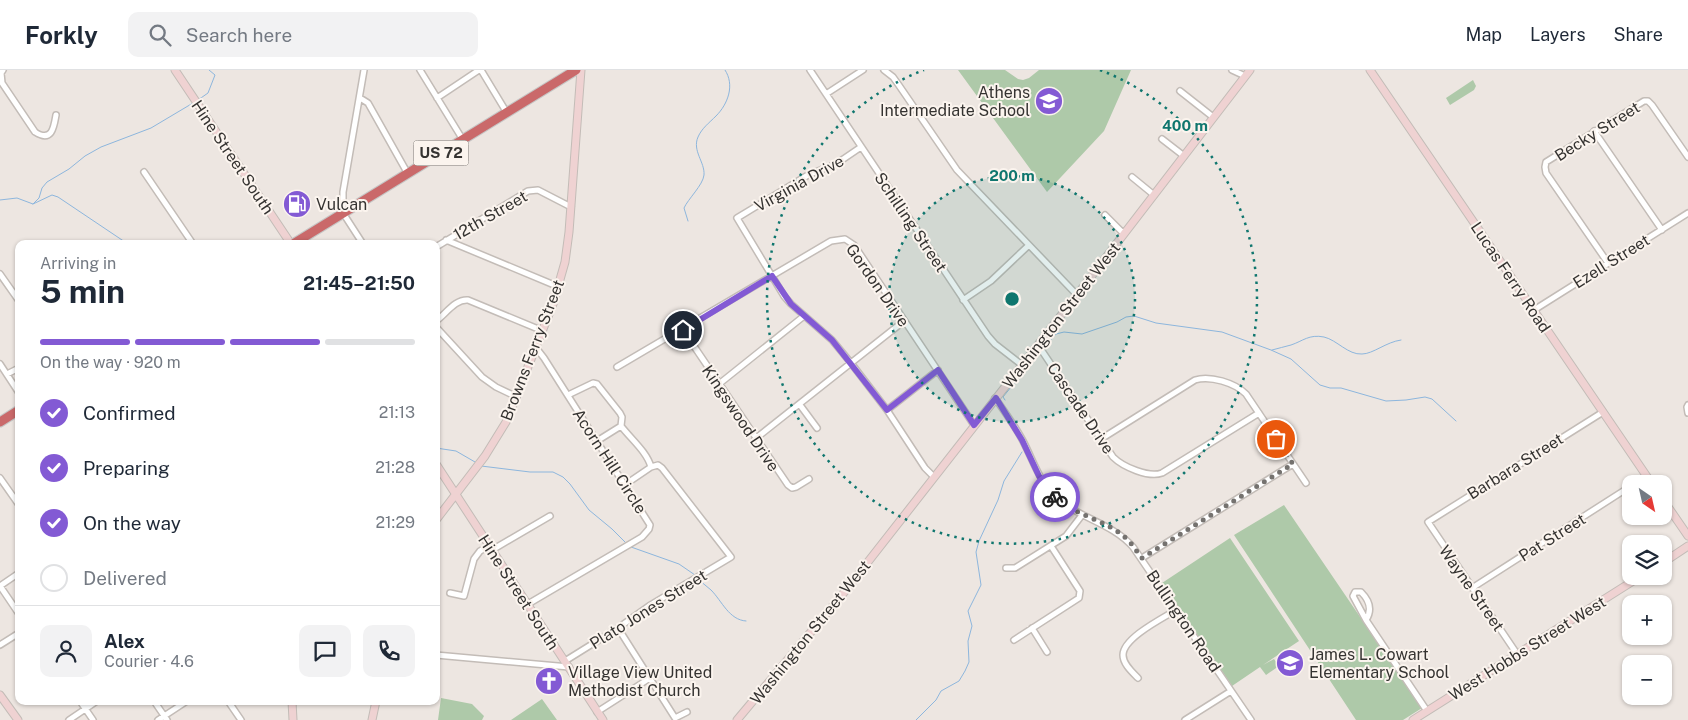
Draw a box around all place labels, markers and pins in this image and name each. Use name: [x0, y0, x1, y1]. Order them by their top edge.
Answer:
place label: Athens Intermediate School: [880, 83, 1030, 120]
school or university icon: Athens Intermediate School: [1034, 86, 1064, 116]
fuel station icon: Vulcan: [282, 189, 312, 219]
place label: Vulcan: [316, 195, 367, 214]
centre of rings: [1003, 290, 1021, 308]
pin: [662, 309, 704, 351]
pin: [1255, 418, 1297, 460]
place label: James L. Cowart Elementary School: [1309, 645, 1450, 682]
school or university icon: James L. Cowart Elementary School: [1275, 648, 1305, 678]
place label: Village View United Methodist Church: [568, 663, 712, 700]
church icon: Village View United Methodist Church: [534, 666, 564, 696]

